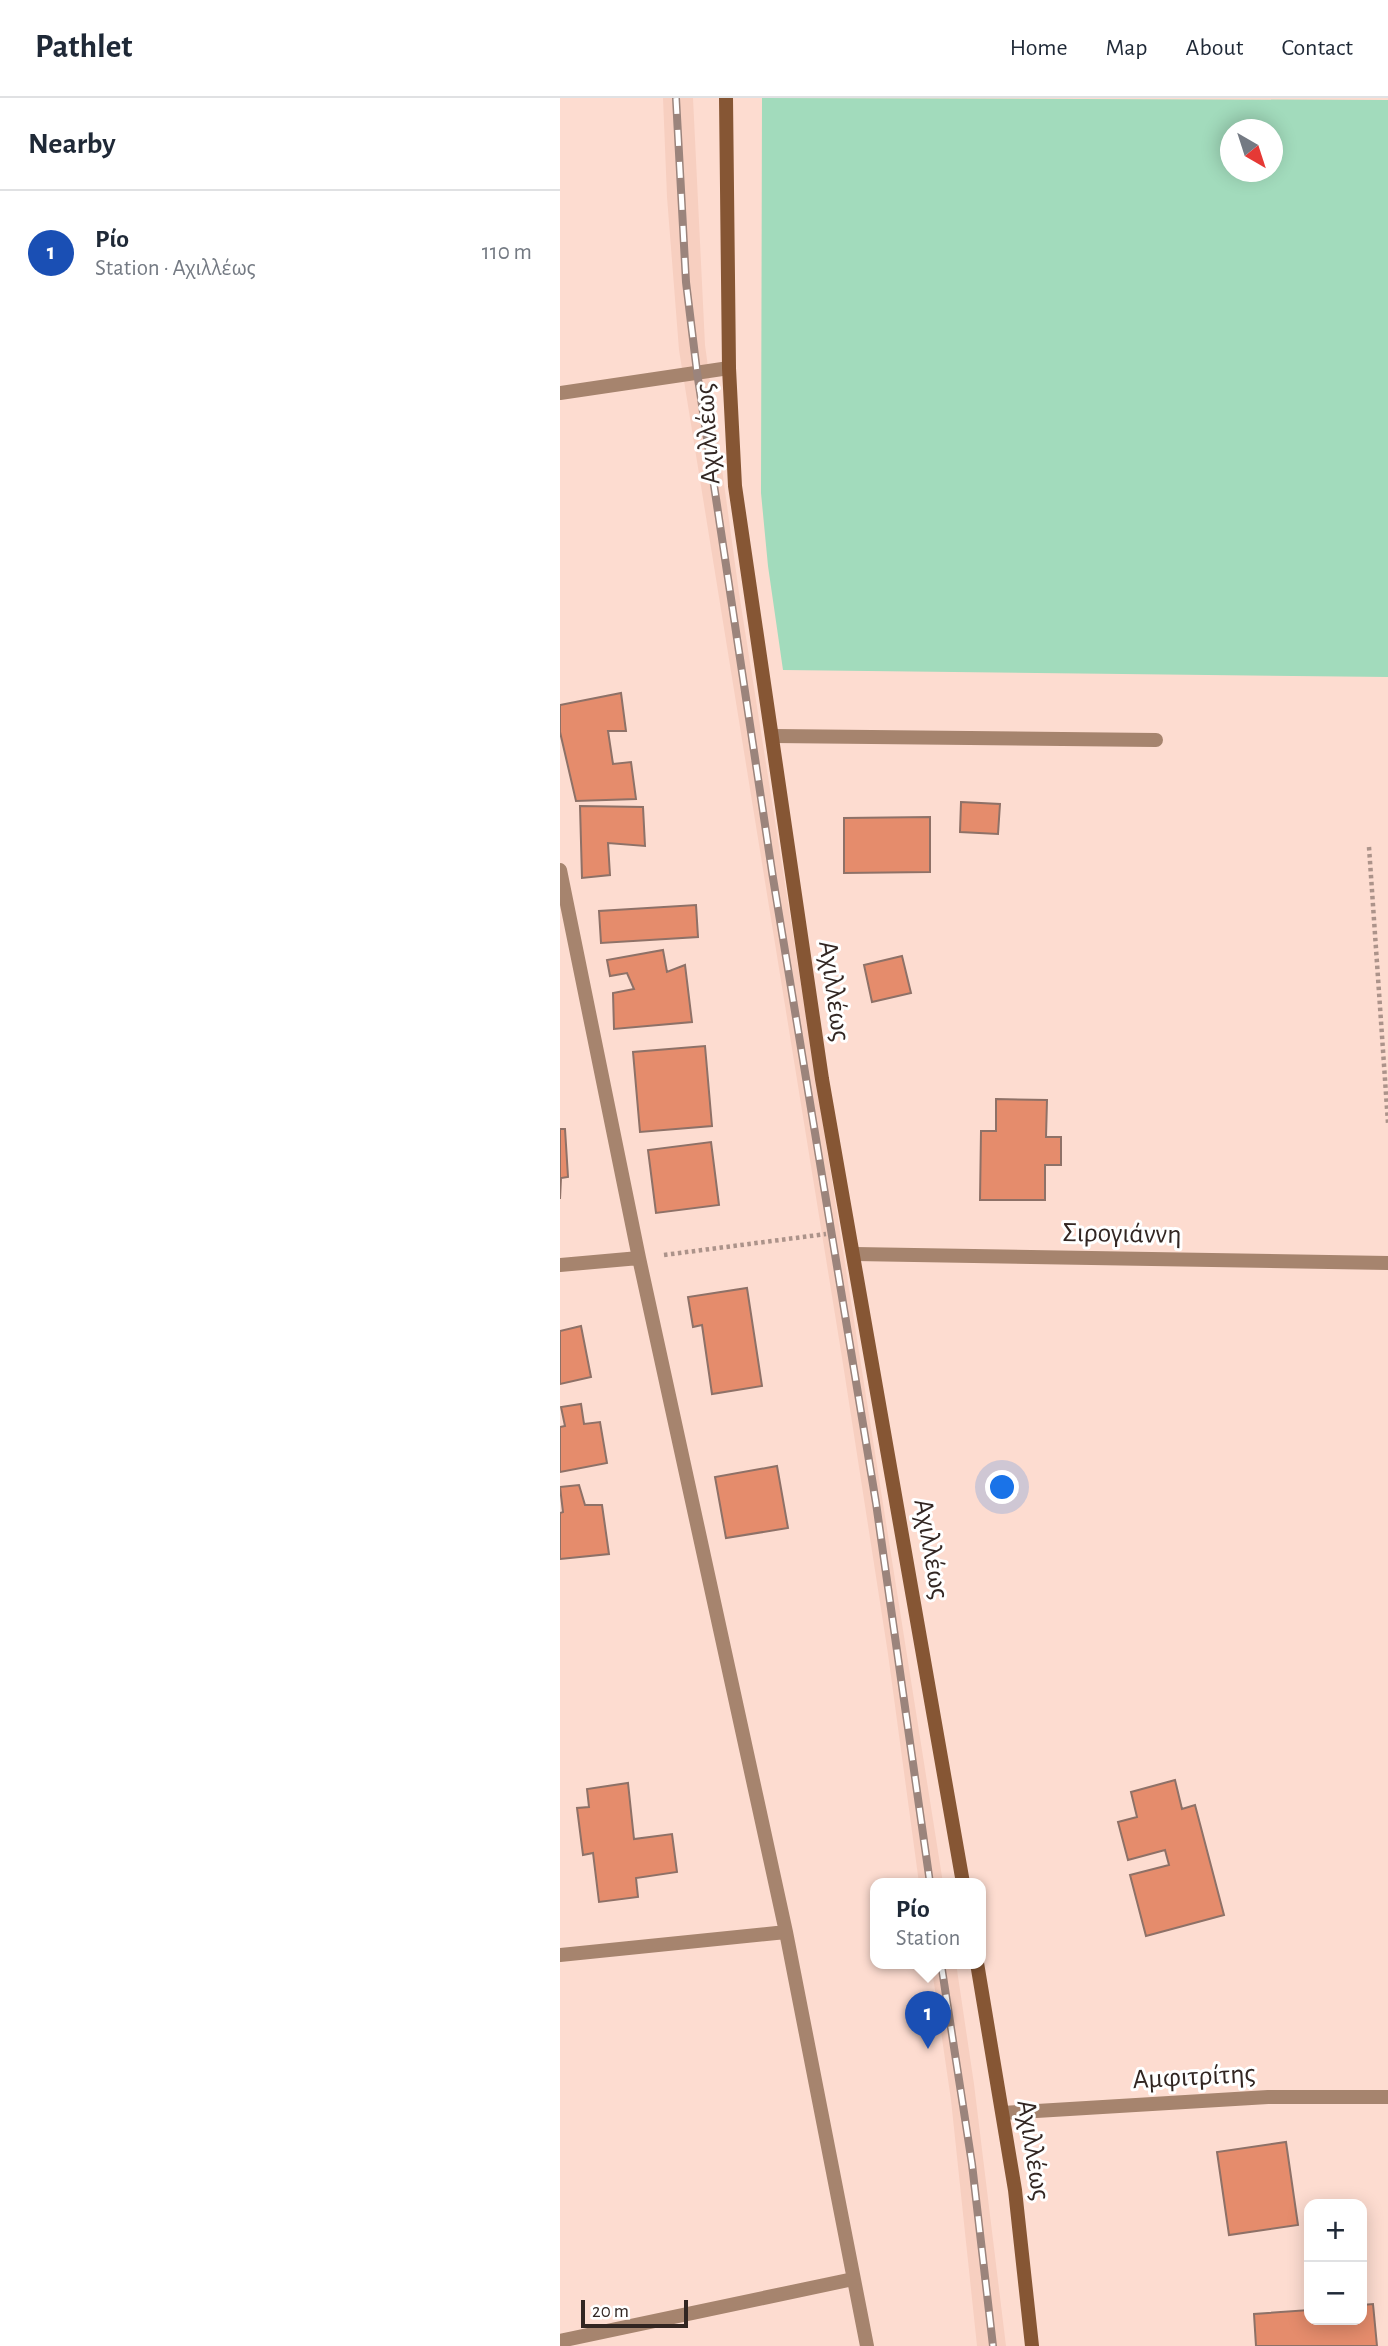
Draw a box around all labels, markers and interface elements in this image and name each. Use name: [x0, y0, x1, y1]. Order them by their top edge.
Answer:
text: Pathlet: [35, 31, 133, 64]
text: Home: [1010, 36, 1068, 60]
text: Map: [1106, 36, 1148, 60]
text: About: [1186, 36, 1243, 60]
text: Contact: [1281, 36, 1353, 60]
north arrow: [1220, 119, 1283, 182]
text: Nearby: [28, 129, 116, 159]
text: Ρίο: [95, 226, 129, 252]
text: 1: [47, 241, 55, 264]
text: 110 m: [482, 241, 532, 264]
text: Station · Αχιλλέως: [95, 257, 256, 280]
street label: Αχιλλέως: [690, 382, 725, 485]
street label: Αχιλλέως: [813, 939, 855, 1043]
street label: Σιρογιάννη: [1062, 1219, 1182, 1249]
your location: [985, 1470, 1019, 1504]
street label: Αχιλλέως: [908, 1497, 954, 1601]
popup: [870, 1878, 986, 1969]
text: Ρίο: [896, 1896, 930, 1922]
text: Station: [896, 1927, 960, 1950]
pin: 1: [905, 1991, 951, 2049]
street label: Αμφιτρίτης: [1132, 2060, 1256, 2094]
street label: Αχιλλέως: [1011, 2098, 1055, 2202]
map controls: [1304, 2199, 1367, 2325]
button: +: [1304, 2199, 1367, 2262]
button: −: [1304, 2262, 1367, 2325]
scale bar: [581, 2297, 688, 2329]
text: 20 m: [592, 2302, 629, 2321]

